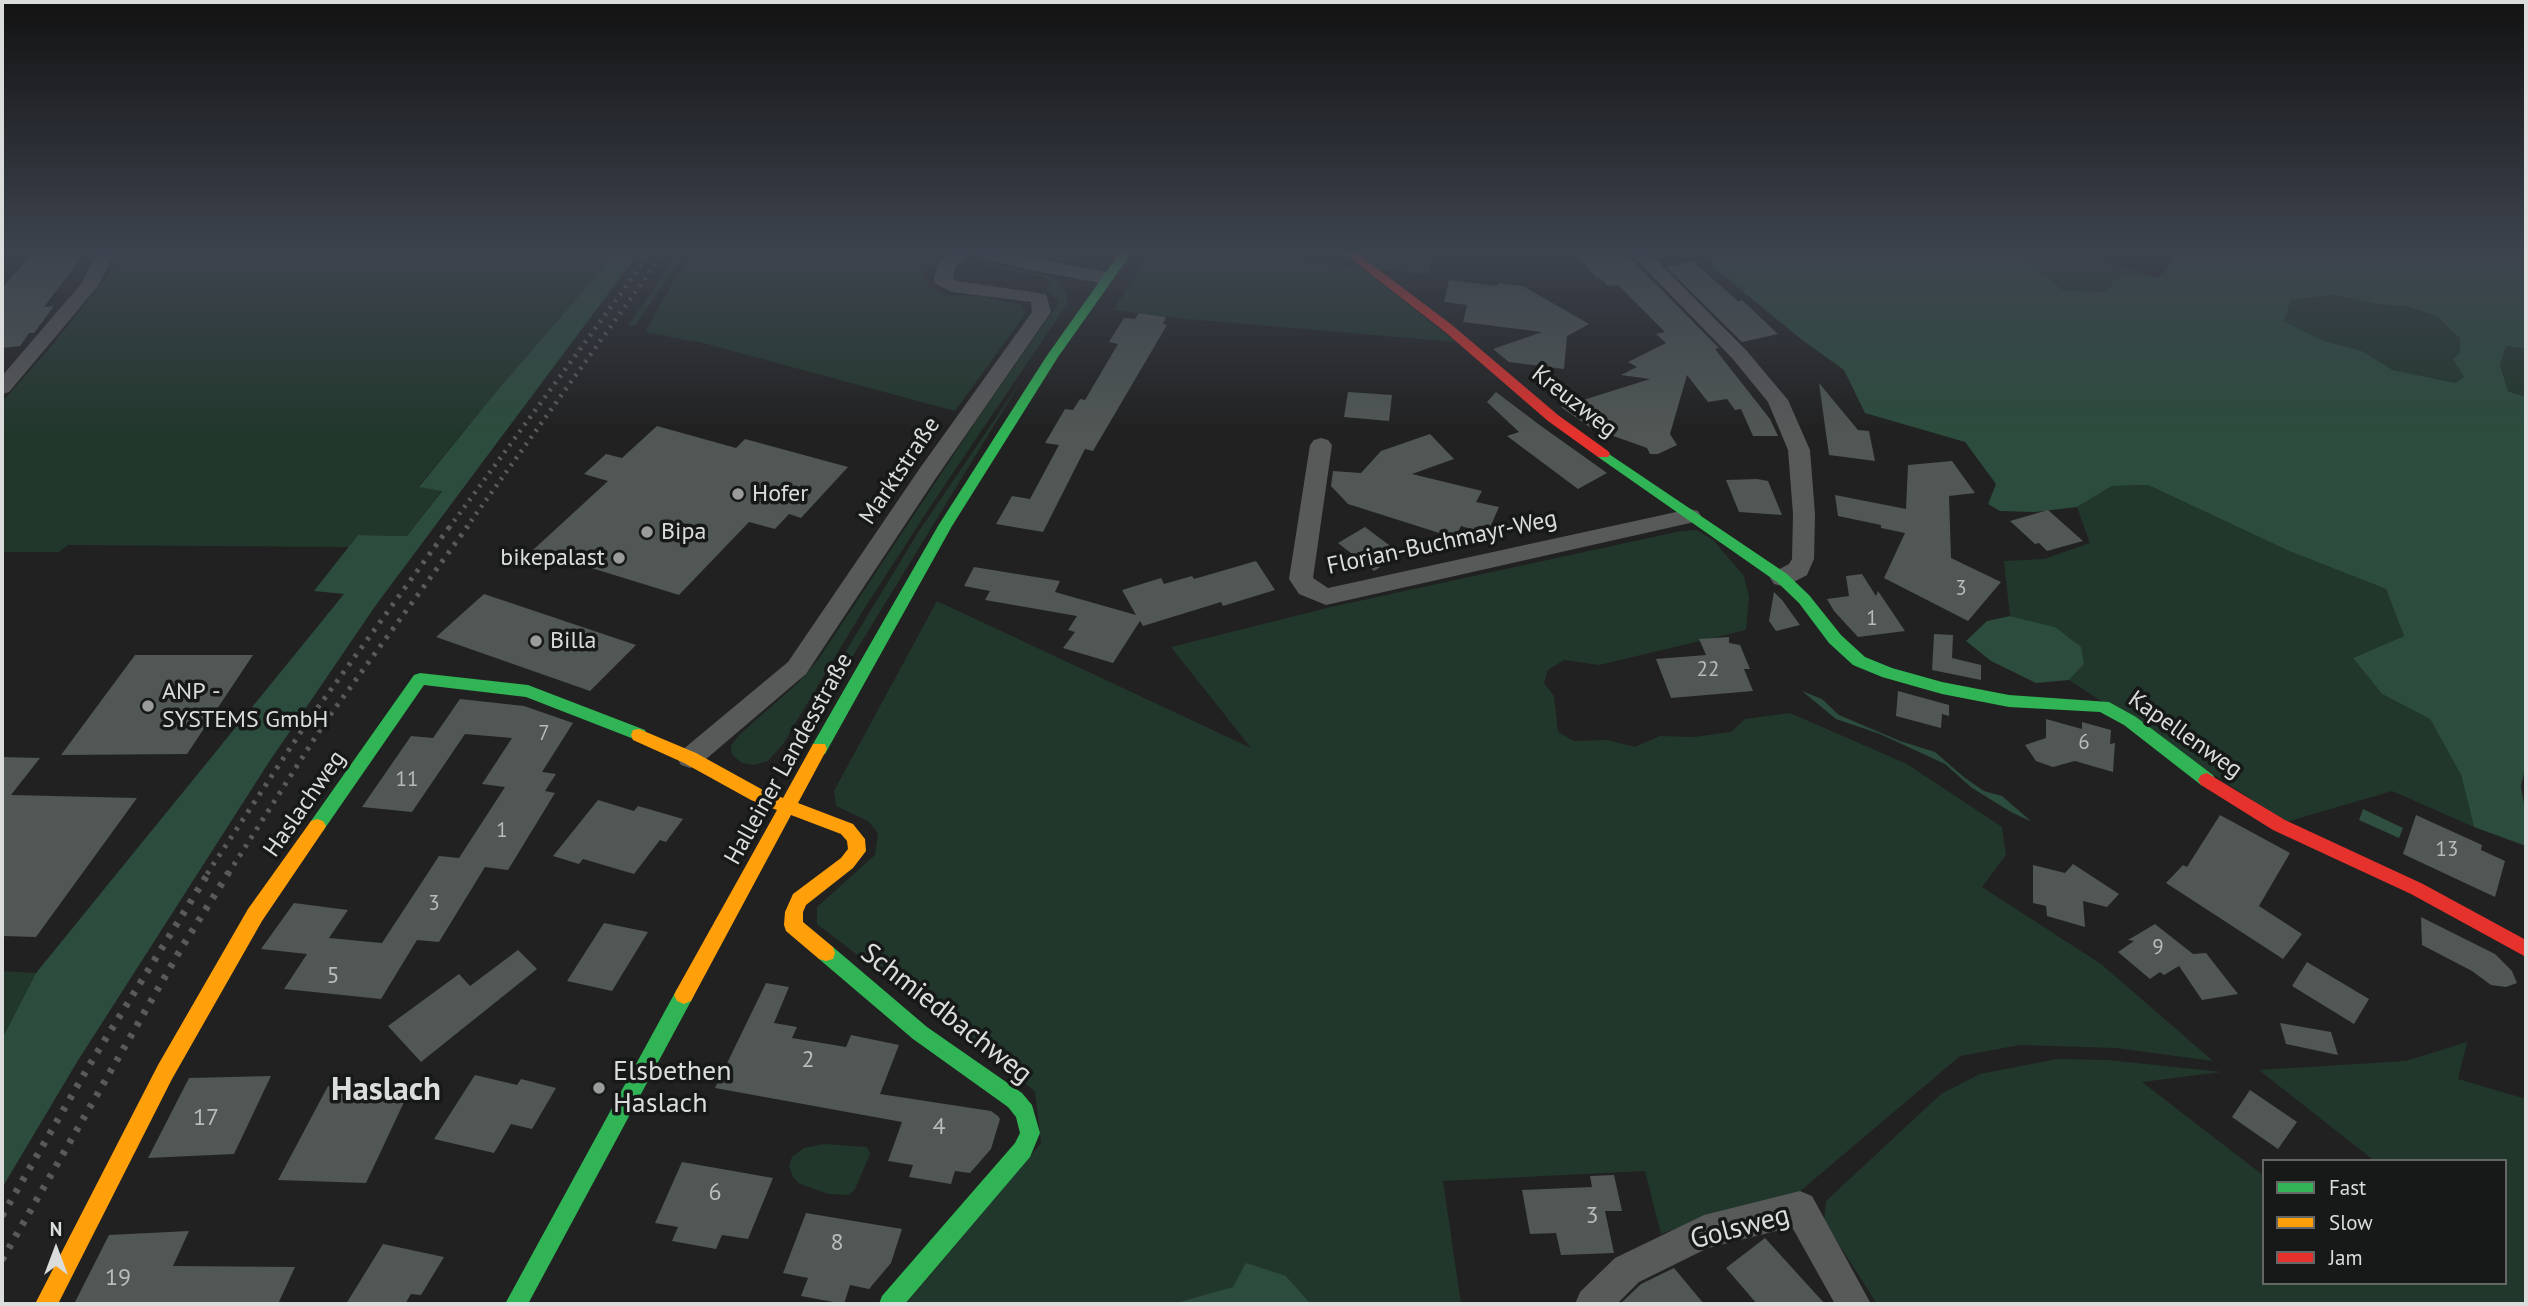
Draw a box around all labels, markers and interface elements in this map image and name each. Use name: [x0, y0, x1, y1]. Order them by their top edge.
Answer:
street label: Kreuzweg: [1526, 360, 1622, 444]
street label: Marktstraße: [854, 412, 946, 530]
place label: Hofer: [752, 480, 808, 508]
marker: Hofer: [730, 486, 746, 502]
street label: Florian-Buchmayr-Weg: [1324, 505, 1560, 581]
place label: Bipa: [661, 518, 706, 546]
marker: Bipa: [639, 524, 655, 540]
place label: bikepalast: [500, 544, 605, 572]
marker: bikepalast: [611, 550, 627, 566]
house number: 3: [1955, 576, 1967, 602]
house number: 1: [1866, 606, 1878, 632]
place label: Billa: [550, 627, 596, 655]
marker: Billa: [528, 633, 544, 649]
street label: Halleiner Landesstraße: [719, 648, 859, 870]
house number: 22: [1697, 657, 1719, 683]
place label: ANP - SYSTEMS GmbH: [162, 678, 328, 734]
street label: Kapellenweg: [2122, 685, 2248, 785]
marker: ANP - SYSTEMS GmbH: [140, 698, 156, 714]
house number: 7: [538, 721, 550, 747]
house number: 6: [2078, 730, 2090, 756]
street label: Haslachweg: [258, 745, 352, 863]
house number: 11: [396, 767, 418, 793]
house number: 1: [496, 818, 508, 844]
house number: 13: [2436, 837, 2458, 863]
house number: 3: [428, 891, 440, 917]
house number: 9: [2152, 935, 2164, 961]
street label: Schmiedbachweg: [854, 937, 1038, 1091]
house number: 5: [326, 962, 340, 990]
house number: 2: [801, 1046, 815, 1074]
place label: Elsbethen Haslach: [613, 1055, 732, 1121]
district label: Haslach: [331, 1071, 441, 1111]
marker: Elsbethen Haslach: [591, 1080, 607, 1096]
house number: 17: [193, 1104, 219, 1132]
house number: 4: [932, 1113, 946, 1141]
legend: [2262, 1159, 2507, 1285]
text: Fast: [2329, 1174, 2366, 1201]
house number: 6: [708, 1179, 722, 1207]
street label: Golsweg: [1687, 1199, 1793, 1257]
house number: 3: [1585, 1202, 1599, 1230]
text: Slow: [2329, 1209, 2373, 1236]
north arrow: [21, 1215, 91, 1285]
text: N: [50, 1217, 62, 1241]
house number: 8: [830, 1229, 844, 1257]
text: Jam: [2329, 1244, 2363, 1271]
house number: 19: [105, 1264, 131, 1292]

